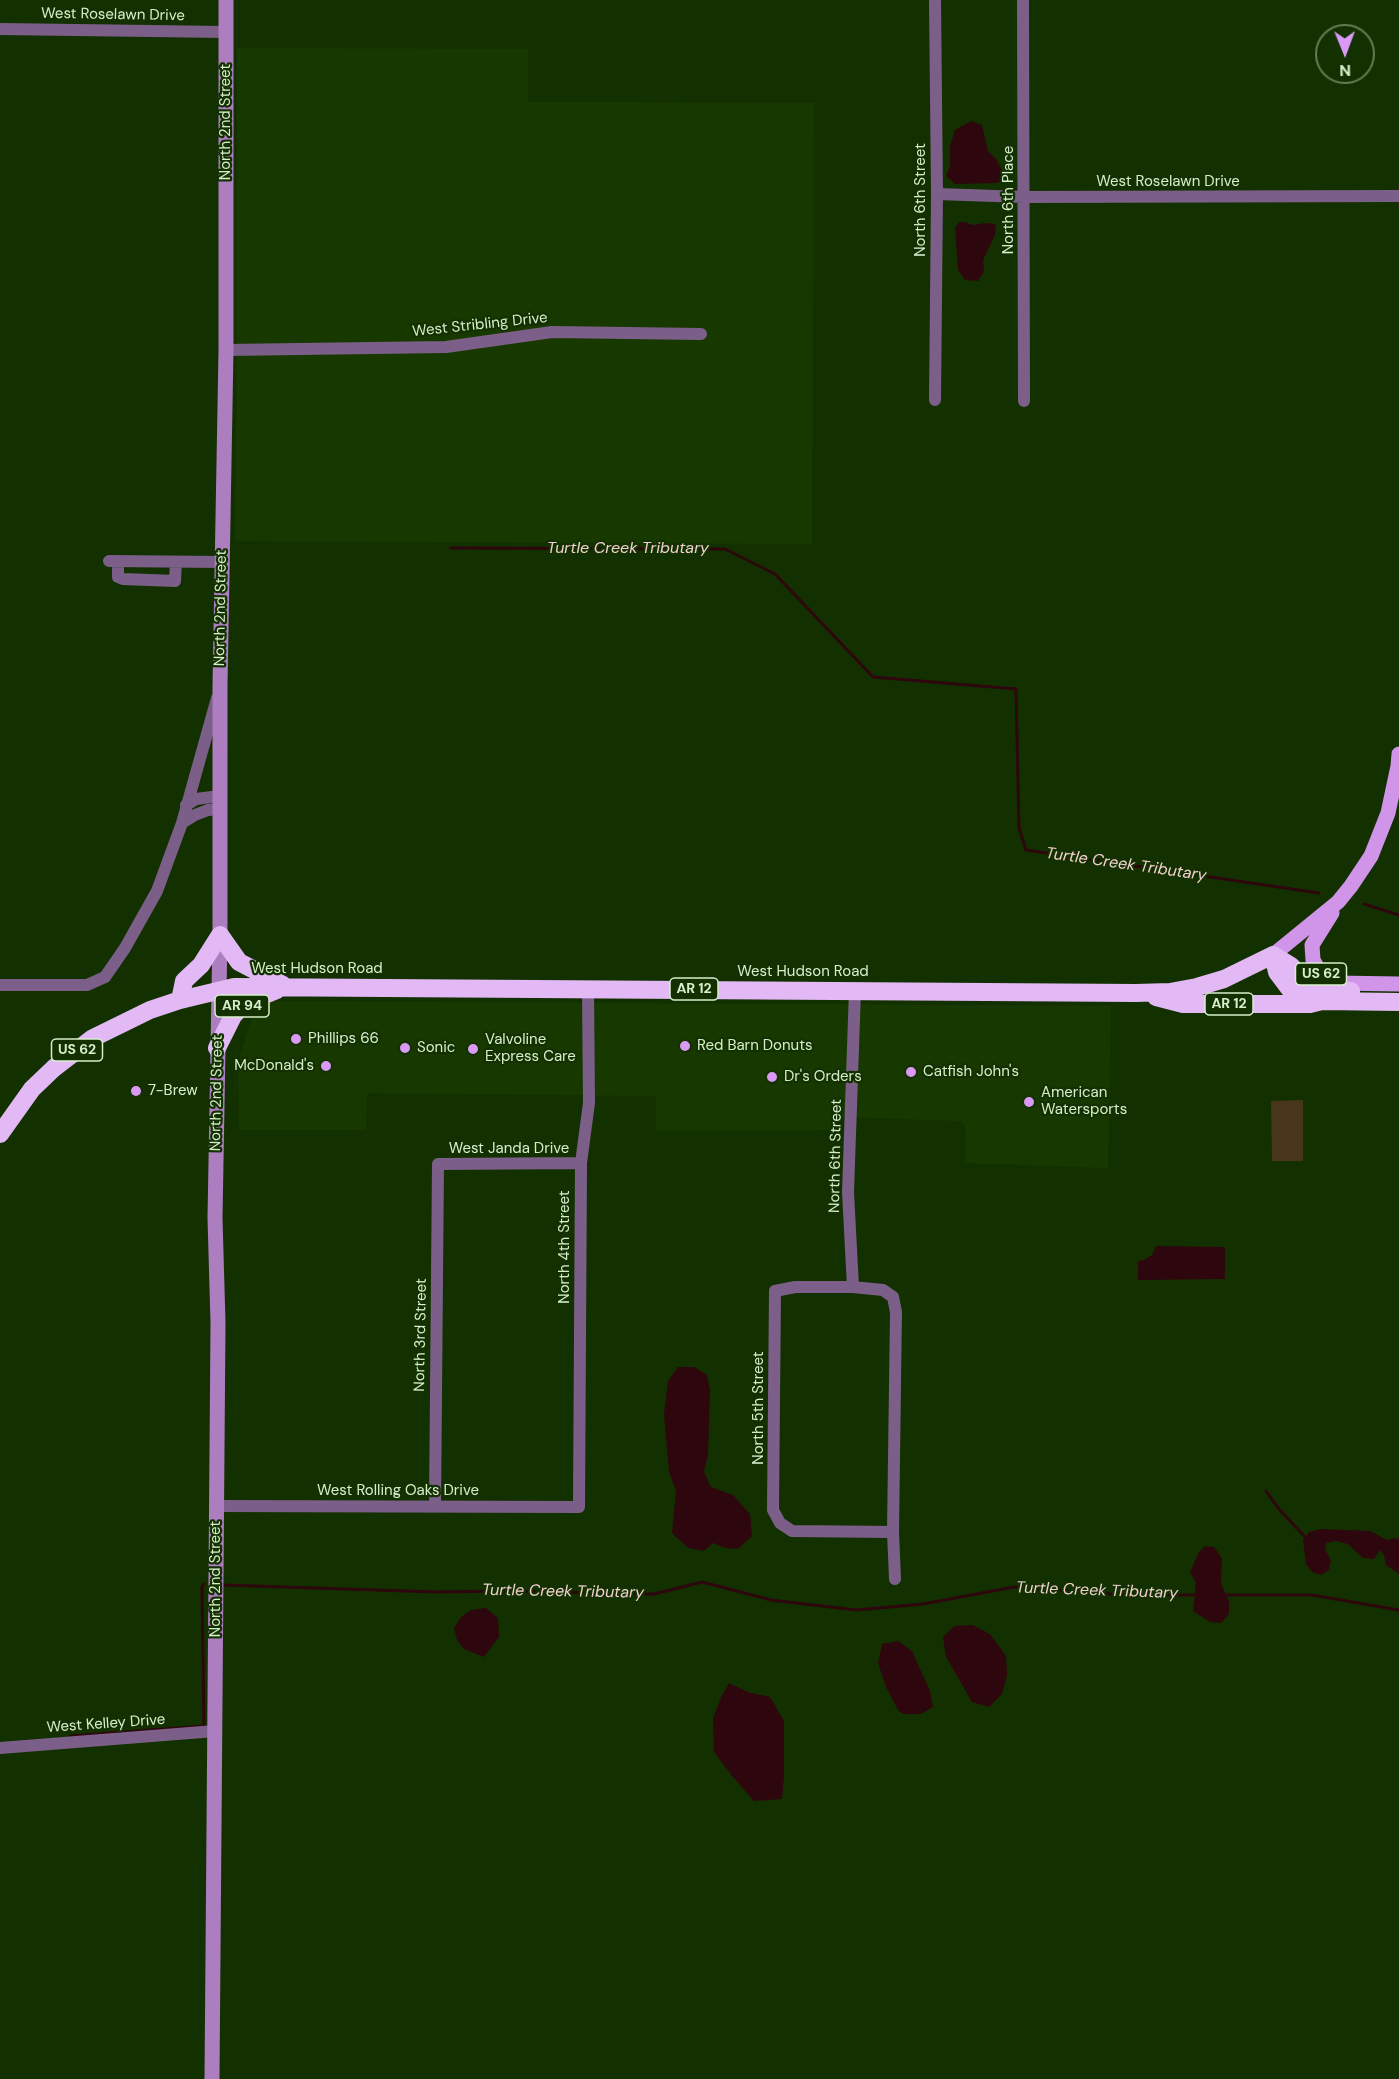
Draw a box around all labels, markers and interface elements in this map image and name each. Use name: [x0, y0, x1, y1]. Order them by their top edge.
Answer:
street label: West Roselawn Drive: [41, 5, 185, 25]
north arrow: [1315, 24, 1375, 84]
text: N: [1339, 60, 1351, 81]
street label: North 2nd Street: [217, 64, 235, 180]
street label: North 6th Street: [912, 143, 930, 257]
street label: North 6th Place: [1000, 146, 1018, 254]
street label: West Roselawn Drive: [1096, 173, 1240, 191]
street label: West Stribling Drive: [411, 309, 549, 341]
water label: Turtle Creek Tributary: [547, 539, 709, 559]
street label: North 2nd Street: [211, 550, 231, 666]
water label: Turtle Creek Tributary: [1044, 844, 1208, 886]
street label: West Hudson Road: [251, 960, 383, 978]
street label: West Hudson Road: [737, 963, 869, 981]
road number: US 62: [1296, 963, 1346, 985]
road number: AR 12: [670, 978, 718, 1000]
road number: AR 12: [1205, 993, 1253, 1015]
road number: AR 94: [215, 995, 269, 1017]
place label: Phillips 66: [308, 1030, 379, 1048]
place label: Valvoline Express Care: [485, 1031, 576, 1066]
marker: Phillips 66: [289, 1032, 303, 1046]
street label: North 2nd Street: [207, 1035, 227, 1151]
place label: Red Barn Donuts: [697, 1037, 813, 1055]
road number: US 62: [52, 1039, 103, 1061]
place label: Sonic: [417, 1039, 455, 1057]
marker: Red Barn Donuts: [678, 1039, 692, 1053]
marker: Sonic: [398, 1041, 412, 1055]
marker: Valvoline Express Care: [466, 1042, 480, 1056]
place label: McDonald's: [234, 1057, 314, 1075]
marker: McDonald's: [319, 1059, 333, 1073]
place label: Catfish John's: [923, 1063, 1019, 1081]
marker: Catfish John's: [904, 1065, 918, 1079]
place label: Dr's Orders: [784, 1068, 862, 1086]
marker: Dr's Orders: [765, 1070, 779, 1084]
place label: 7-Brew: [148, 1082, 198, 1100]
marker: 7-Brew: [129, 1084, 143, 1098]
place label: American Watersports: [1041, 1084, 1127, 1119]
marker: American Watersports: [1022, 1095, 1036, 1109]
street label: North 6th Street: [826, 1099, 846, 1213]
street label: West Janda Drive: [449, 1140, 569, 1158]
street label: North 4th Street: [556, 1190, 574, 1304]
street label: North 3rd Street: [411, 1278, 431, 1392]
street label: North 5th Street: [750, 1351, 768, 1465]
street label: West Rolling Oaks Drive: [317, 1482, 479, 1500]
street label: North 2nd Street: [207, 1521, 225, 1637]
water label: Turtle Creek Tributary: [1016, 1579, 1178, 1603]
water label: Turtle Creek Tributary: [482, 1581, 644, 1603]
street label: West Kelley Drive: [46, 1711, 166, 1737]

